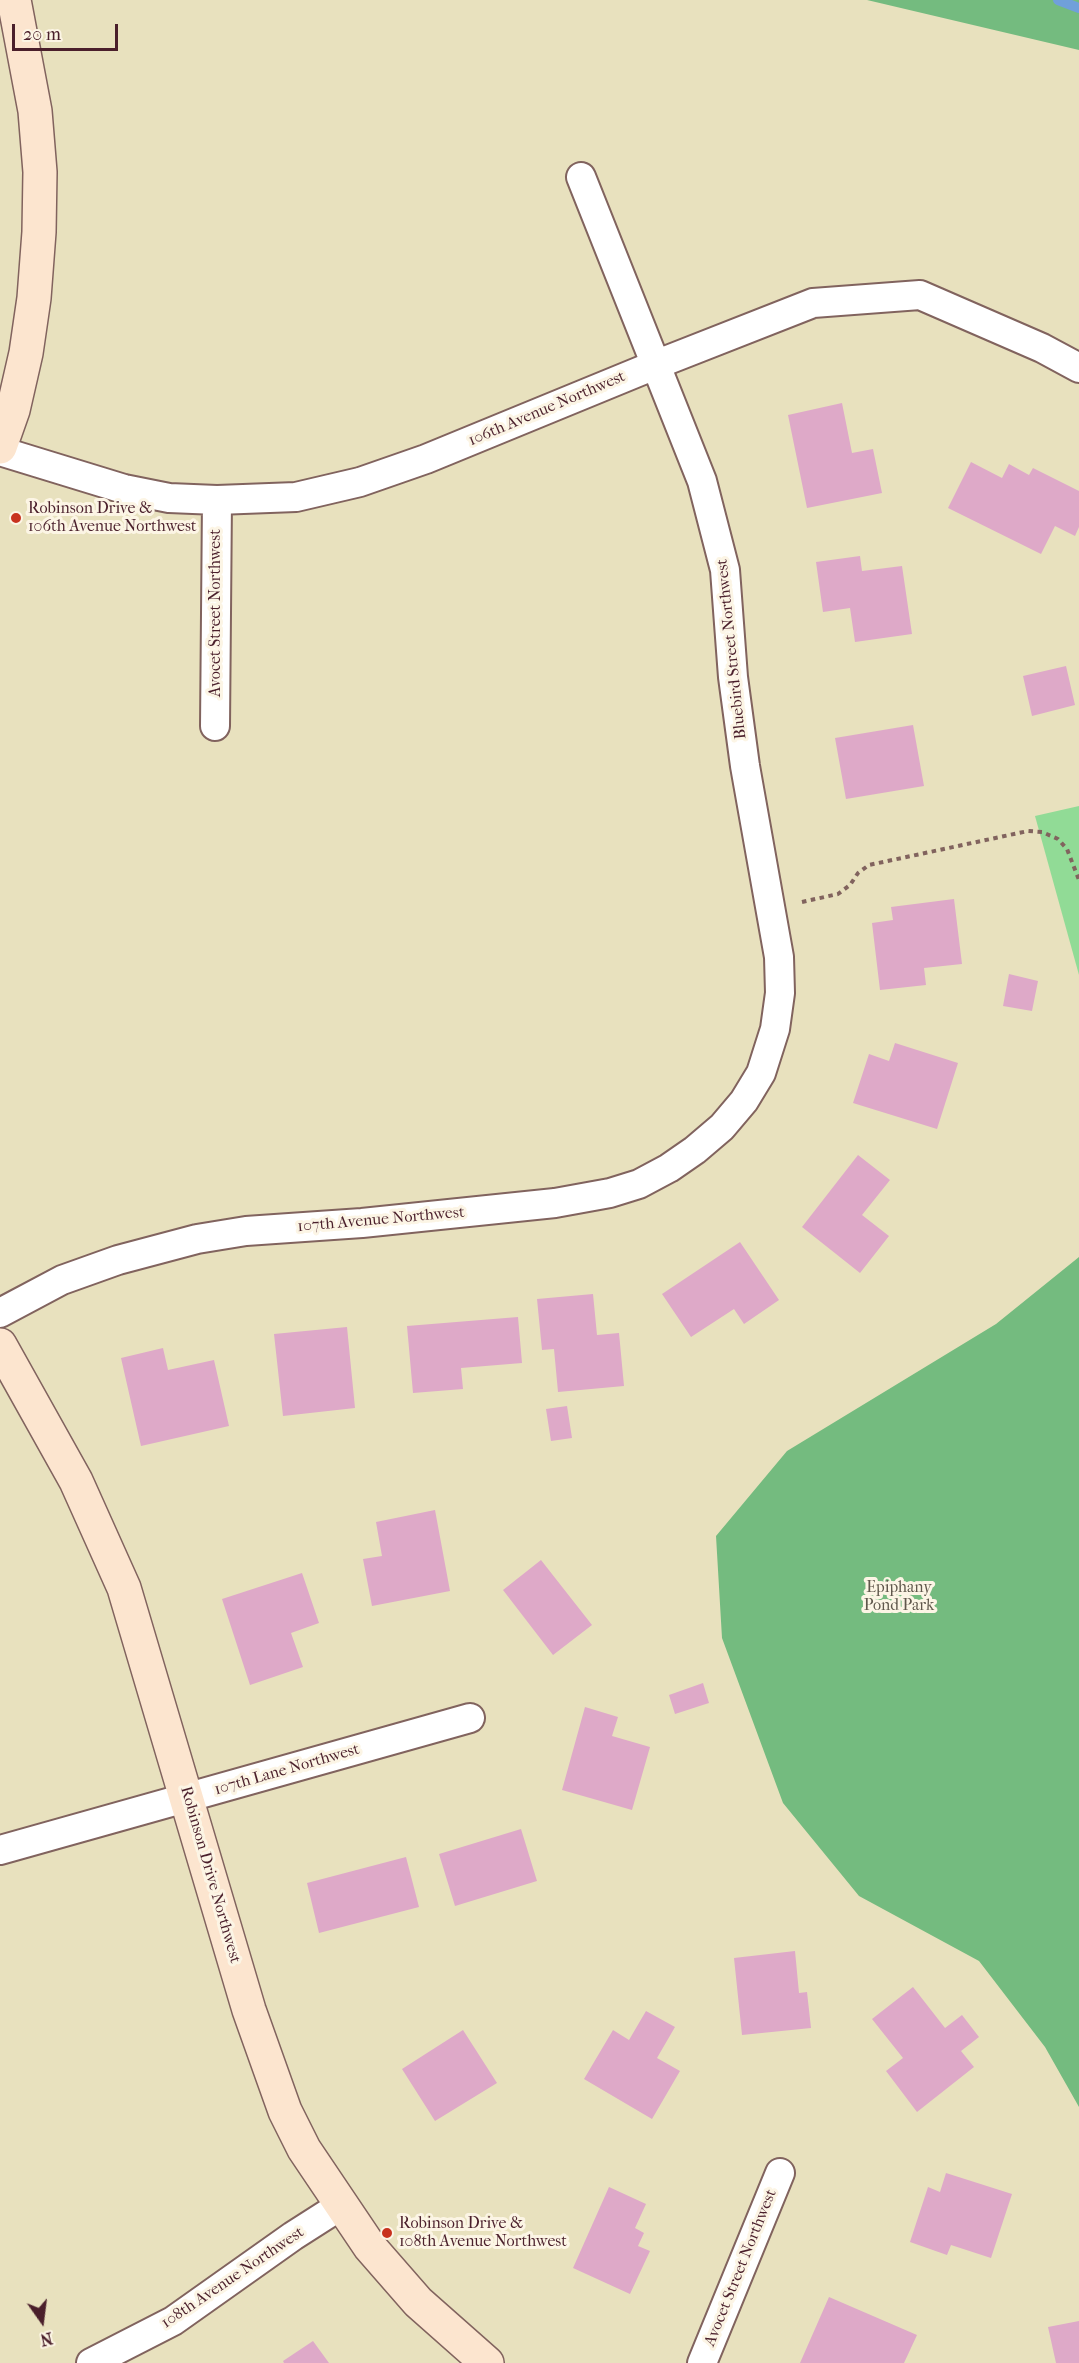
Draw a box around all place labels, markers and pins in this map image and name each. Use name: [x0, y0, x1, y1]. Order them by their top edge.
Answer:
place label: Robinson Drive & 106th Avenue Northwest: [28, 499, 197, 537]
marker: Robinson Drive & 106th Avenue Northwest: [9, 511, 23, 525]
place label: Robinson Drive & 108th Avenue Northwest: [399, 2214, 567, 2252]
marker: Robinson Drive & 108th Avenue Northwest: [380, 2226, 394, 2240]

